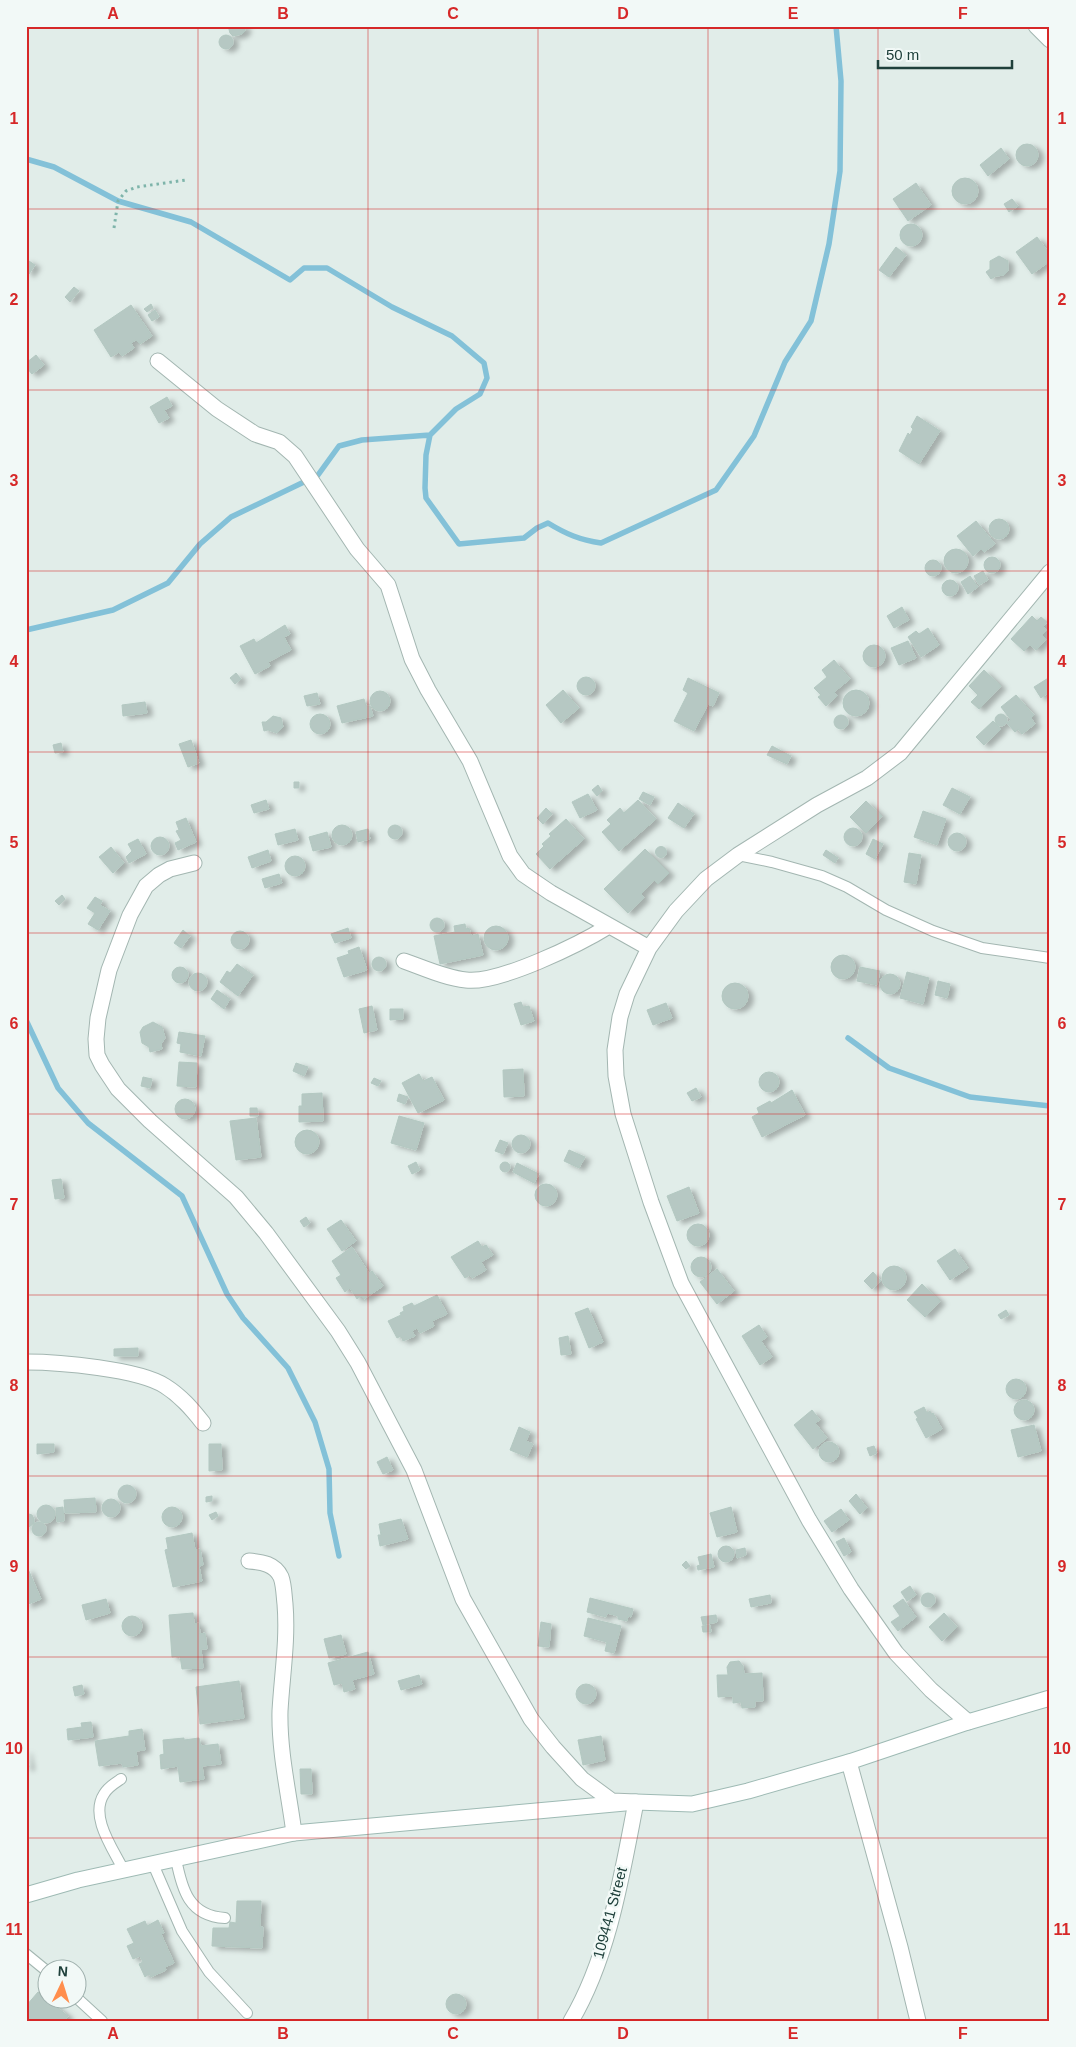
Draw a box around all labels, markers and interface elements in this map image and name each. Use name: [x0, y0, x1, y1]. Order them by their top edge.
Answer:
text: A: [107, 5, 119, 22]
text: B: [277, 5, 289, 22]
text: C: [447, 5, 459, 22]
text: D: [617, 5, 629, 22]
text: E: [788, 5, 799, 22]
text: F: [958, 5, 968, 22]
scale bar: [878, 38, 1012, 70]
text: 50 m: [886, 46, 919, 63]
text: 1: [10, 110, 19, 127]
text: 1: [1058, 110, 1067, 127]
text: 2: [10, 291, 19, 308]
text: 2: [1058, 291, 1067, 308]
text: 3: [10, 472, 19, 489]
text: 3: [1058, 472, 1067, 489]
text: 4: [10, 653, 19, 670]
text: 4: [1058, 653, 1067, 670]
text: 5: [10, 834, 19, 851]
text: 5: [1058, 834, 1067, 851]
text: 6: [10, 1015, 19, 1032]
text: 6: [1058, 1015, 1067, 1032]
text: 7: [10, 1196, 19, 1213]
text: 7: [1058, 1196, 1067, 1213]
text: 8: [10, 1377, 19, 1394]
text: 8: [1058, 1377, 1067, 1394]
text: 9: [10, 1558, 19, 1575]
text: 9: [1058, 1558, 1067, 1575]
text: 10: [5, 1740, 23, 1757]
text: 10: [1053, 1740, 1071, 1757]
street label: 109441 Street: [589, 1864, 630, 1961]
text: 11: [6, 1921, 23, 1938]
text: 11: [1054, 1921, 1071, 1938]
north arrow: [38, 1960, 88, 2010]
text: N: [57, 1963, 69, 1979]
text: A: [107, 2025, 119, 2042]
text: B: [277, 2025, 289, 2042]
text: C: [447, 2025, 459, 2042]
text: D: [617, 2025, 629, 2042]
text: E: [788, 2025, 799, 2042]
text: F: [958, 2025, 968, 2042]

